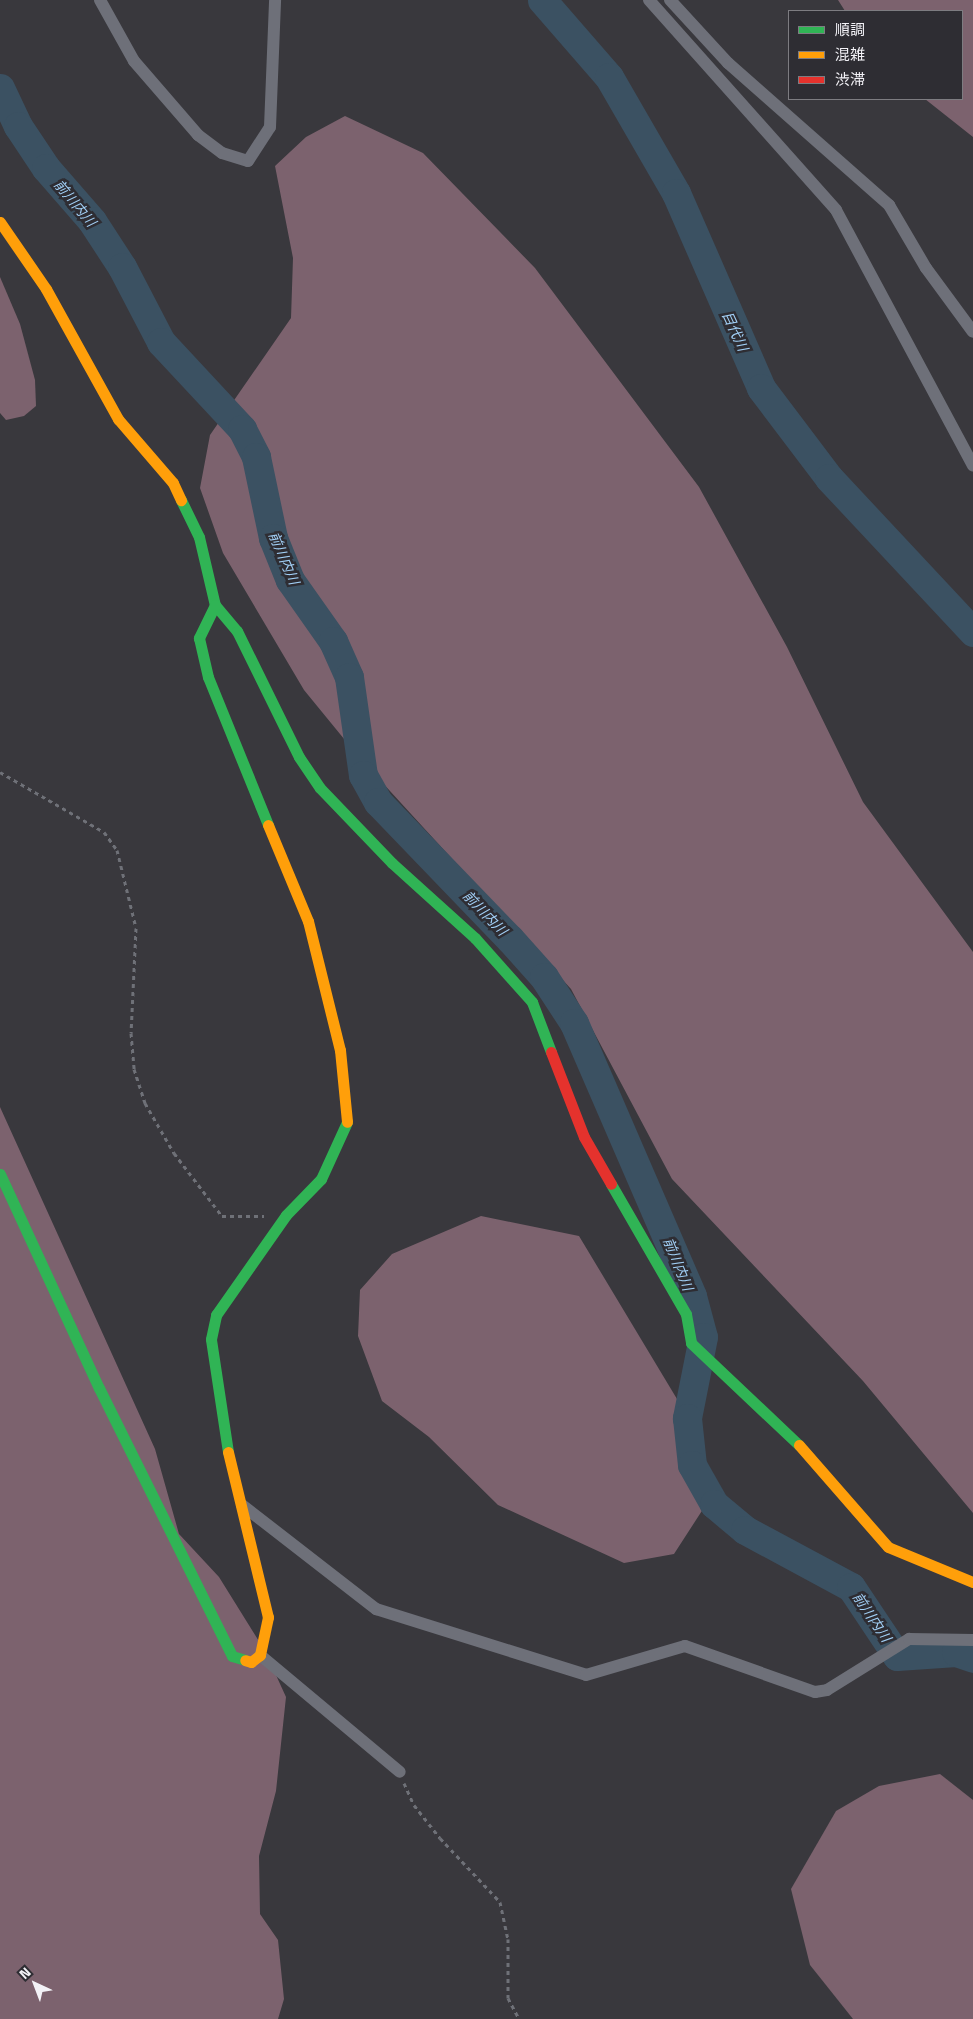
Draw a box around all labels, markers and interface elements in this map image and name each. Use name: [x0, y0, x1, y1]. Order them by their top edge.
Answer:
legend: [788, 10, 963, 100]
text: 順調: [835, 18, 865, 41]
text: 混雑: [835, 43, 865, 66]
text: 渋滞: [835, 68, 865, 91]
water label: 前川内川: [51, 176, 99, 230]
water label: 目代川: [719, 308, 751, 354]
water label: 前川内川: [265, 529, 303, 587]
water label: 前川内川: [460, 887, 510, 939]
water label: 前川内川: [660, 1235, 696, 1293]
water label: 前川内川: [849, 1589, 895, 1645]
north arrow: [10, 1959, 60, 2009]
text: N: [14, 1962, 35, 1984]

